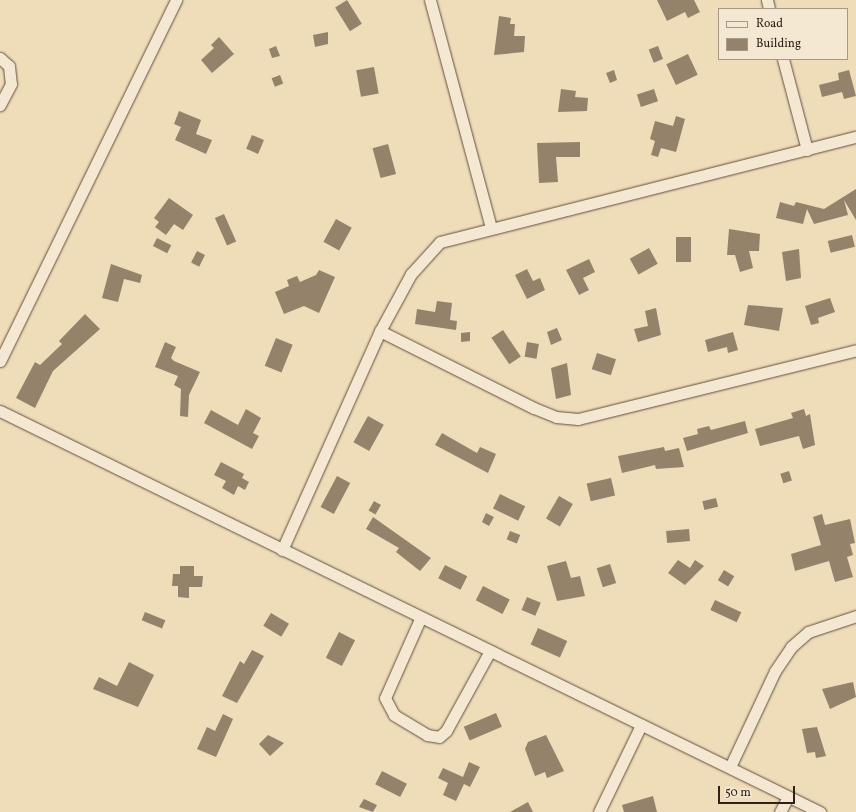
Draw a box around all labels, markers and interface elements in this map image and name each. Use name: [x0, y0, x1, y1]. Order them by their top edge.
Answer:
legend: [718, 8, 848, 60]
text: Road: [756, 16, 783, 32]
text: Building: [756, 36, 801, 52]
scale bar: [720, 778, 797, 804]
text: 50 m: [725, 785, 751, 801]

